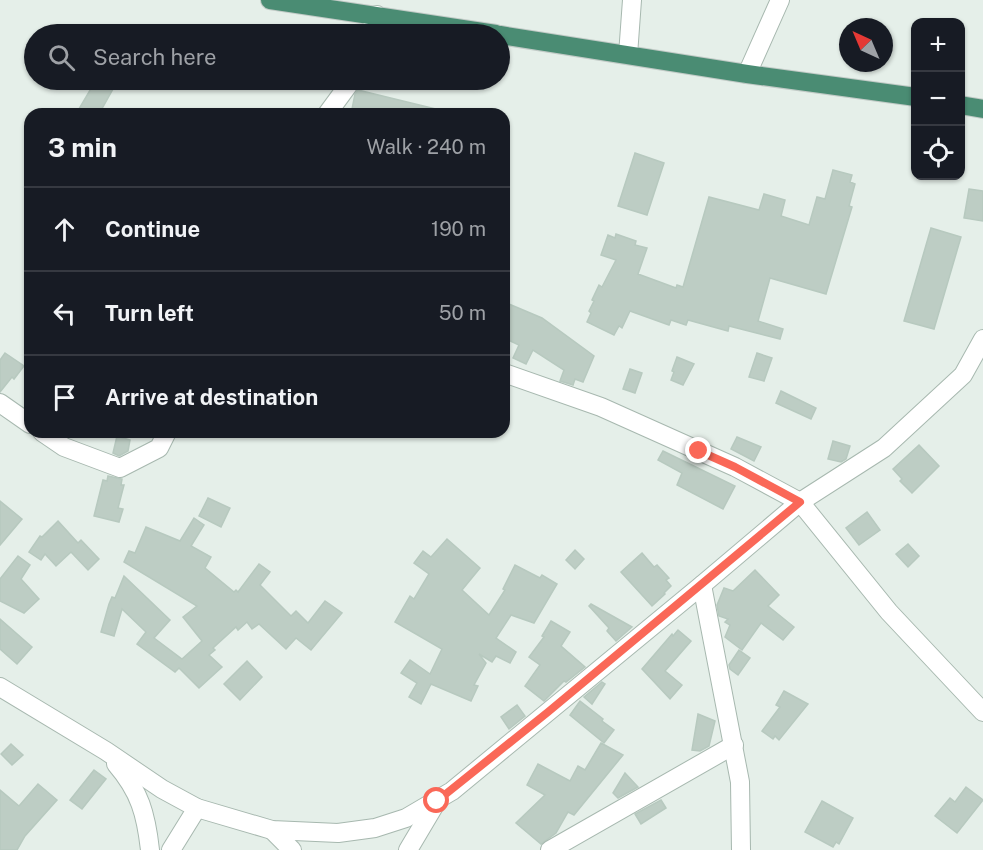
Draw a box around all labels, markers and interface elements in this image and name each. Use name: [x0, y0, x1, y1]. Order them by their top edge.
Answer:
north arrow: [839, 18, 893, 72]
map controls: [911, 18, 965, 180]
button: +: [911, 18, 965, 72]
search box: [24, 24, 510, 90]
icon: search: [45, 41, 78, 74]
text: Search here: [93, 44, 217, 70]
button: −: [911, 72, 965, 126]
button: locate: [911, 126, 965, 180]
text: 3 min: [48, 132, 117, 163]
text: Walk · 240 m: [366, 135, 486, 159]
icon: ahead: [48, 213, 81, 246]
text: Continue: [105, 216, 200, 242]
text: 190 m: [431, 217, 486, 241]
icon: left: [48, 297, 81, 330]
text: Turn left: [105, 300, 194, 326]
text: 50 m: [439, 301, 486, 325]
icon: arrive: [48, 381, 81, 414]
text: Arrive at destination: [105, 384, 318, 410]
route end: [685, 437, 711, 463]
route start: [423, 787, 449, 813]

